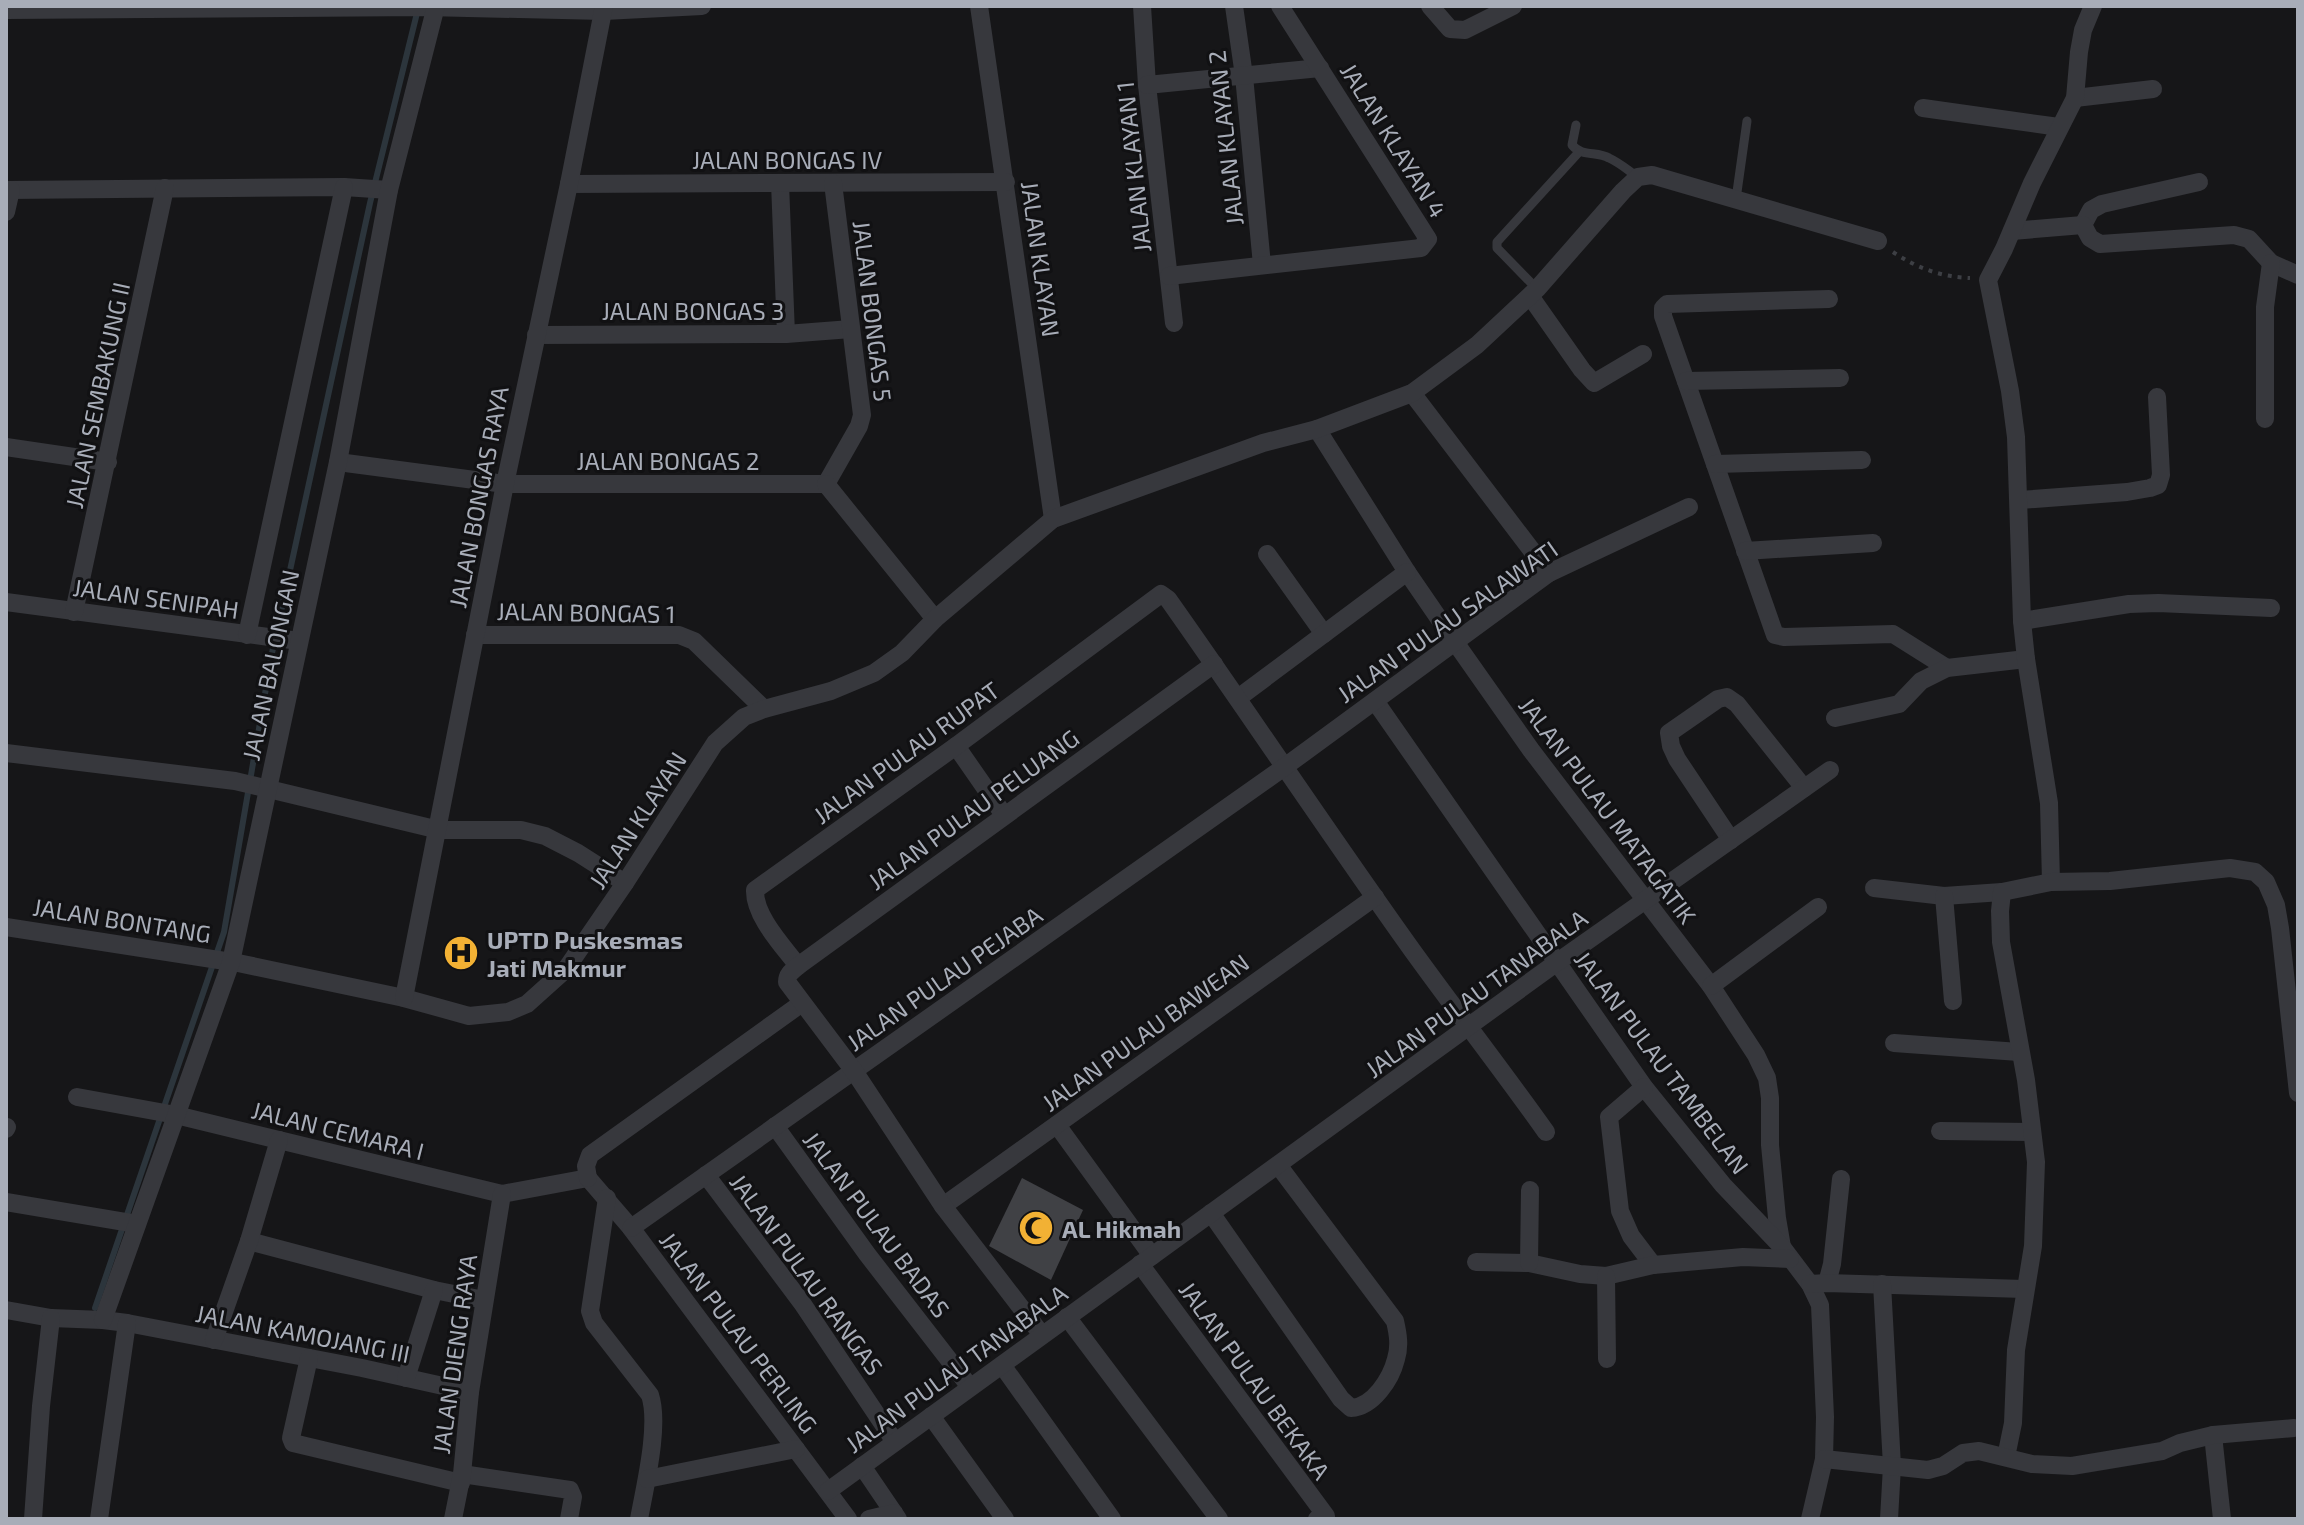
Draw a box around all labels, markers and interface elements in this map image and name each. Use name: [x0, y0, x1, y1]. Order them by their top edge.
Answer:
street label: JALAN KLAYAN 2: [1201, 49, 1249, 227]
street label: JALAN KLAYAN 4: [1335, 57, 1453, 223]
street label: JALAN KLAYAN 1: [1110, 80, 1156, 254]
street label: JALAN BONGAS IV: [692, 145, 882, 174]
street label: JALAN KLAYAN: [1016, 179, 1066, 339]
street label: JALAN BONGAS 5: [848, 219, 898, 403]
street label: JALAN SEMBAKUNG II: [59, 279, 135, 511]
street label: JALAN BONGAS 3: [602, 296, 784, 325]
street label: JALAN BONGAS RAYA: [442, 384, 514, 610]
street label: JALAN BONGAS 2: [577, 446, 759, 475]
street label: JALAN PULAU SALAWATI: [1331, 534, 1563, 708]
street label: JALAN BALONGAN: [236, 567, 304, 763]
street label: JALAN SENIPAH: [71, 572, 241, 624]
street label: JALAN BONGAS 1: [496, 596, 676, 628]
street label: JALAN PULAU RUPAT: [807, 675, 1005, 829]
street label: JALAN PULAU MATAGATIK: [1513, 691, 1703, 929]
street label: JALAN PULAU PELUANG: [862, 723, 1084, 895]
street label: JALAN KLAYAN: [582, 746, 692, 894]
street label: JALAN BONTANG: [31, 892, 213, 948]
street label: JALAN PULAU PEJABA: [841, 900, 1047, 1056]
street label: JALAN PULAU TANABALA: [1359, 903, 1593, 1083]
place label: UPTD Puskesmas Jati Makmur: [487, 925, 683, 982]
hospital icon: UPTD Puskesmas Jati Makmur: [442, 934, 480, 972]
street label: JALAN PULAU TAMBELAN: [1569, 945, 1755, 1179]
street label: JALAN PULAU BAWEAN: [1036, 947, 1254, 1117]
street label: JALAN CEMARA I: [249, 1095, 427, 1165]
street label: JALAN PULAU BADAS: [798, 1125, 956, 1323]
street label: JALAN PULAU RANGAS: [724, 1168, 890, 1380]
mosque icon: AL Hikmah: [1017, 1209, 1055, 1247]
place label: AL Hikmah: [1062, 1214, 1181, 1243]
street label: JALAN PULAU PERLING: [654, 1226, 824, 1438]
street label: JALAN DIENG RAYA: [426, 1252, 482, 1456]
street label: JALAN PULAU BEKAKA: [1173, 1275, 1337, 1485]
street label: JALAN PULAU TANABALA: [839, 1278, 1073, 1458]
street label: JALAN KAMOJANG III: [193, 1298, 413, 1368]

